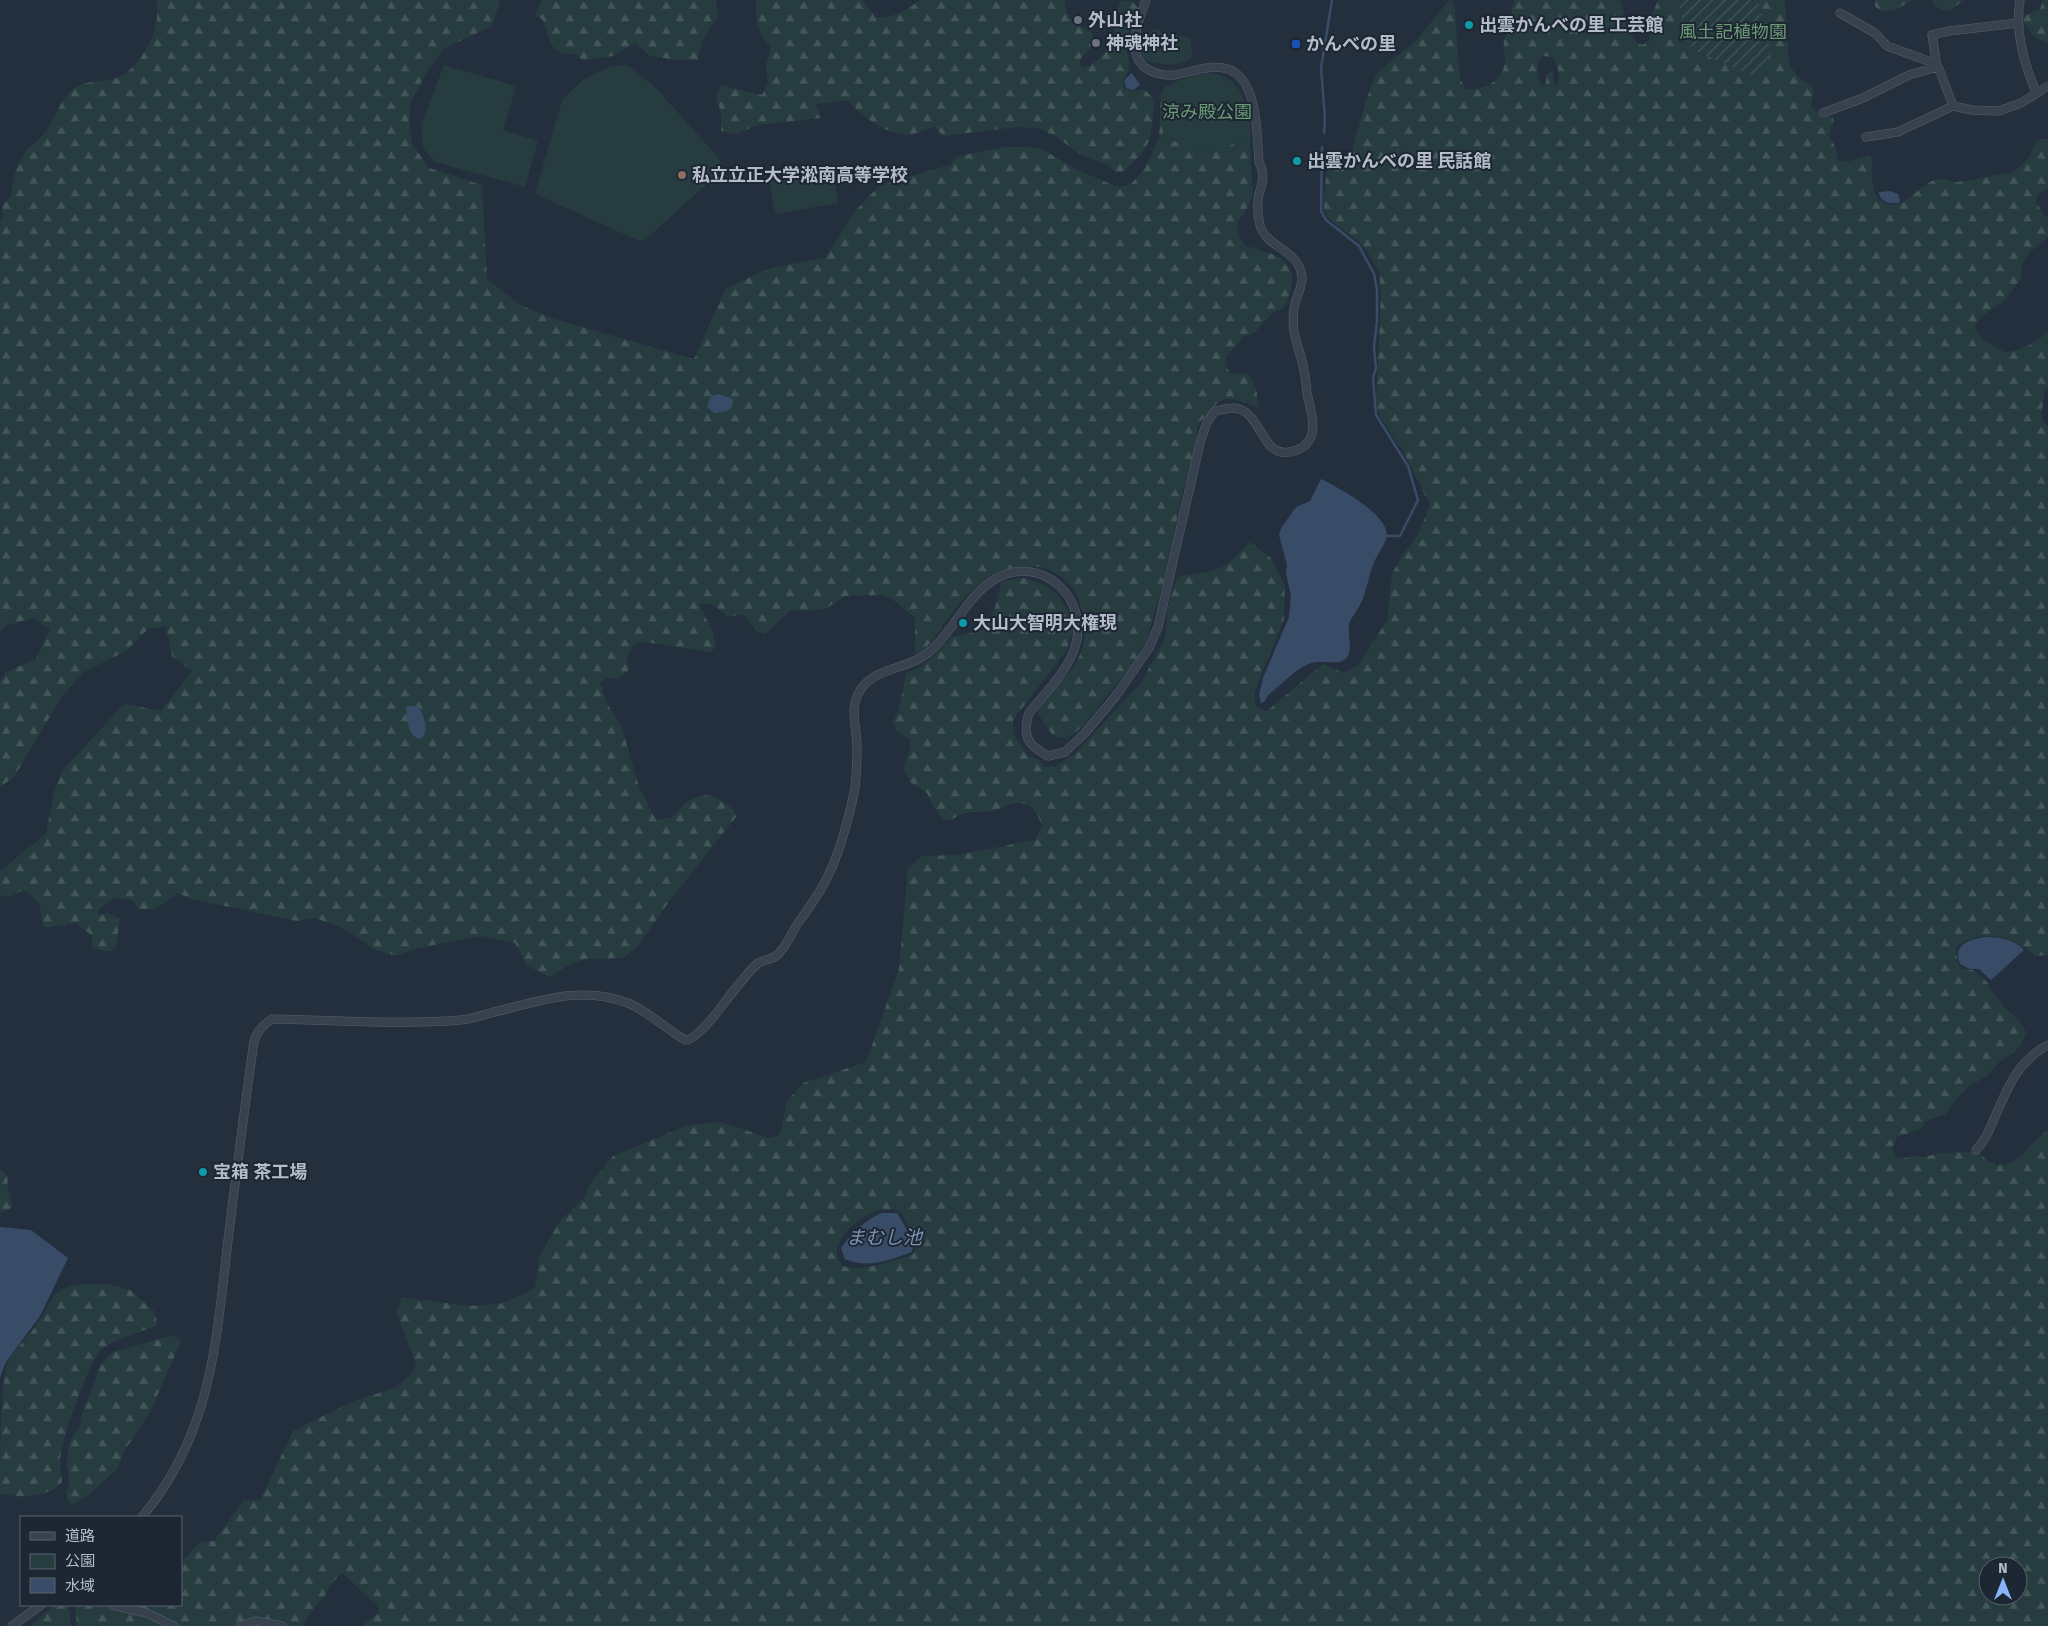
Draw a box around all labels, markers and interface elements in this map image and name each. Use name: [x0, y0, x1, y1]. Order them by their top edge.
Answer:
place label: 外山社: [1088, 9, 1142, 31]
marker: 外山社: [1072, 14, 1084, 26]
place label: 出雲かんべの里 工芸館: [1479, 14, 1663, 36]
marker: 出雲かんべの里 工芸館: [1463, 19, 1475, 31]
park label: 風土記植物園: [1679, 21, 1787, 43]
place label: 神魂神社: [1106, 32, 1178, 54]
place label: かんべの里: [1306, 33, 1396, 55]
marker: 神魂神社: [1090, 37, 1102, 49]
marker: かんべの里: [1290, 38, 1302, 50]
park label: 涼み殿公園: [1162, 101, 1252, 123]
place label: 出雲かんべの里 民話館: [1307, 150, 1491, 172]
marker: 出雲かんべの里 民話館: [1291, 155, 1303, 167]
place label: 私立立正大学淞南高等学校: [692, 164, 908, 186]
marker: 私立立正大学淞南高等学校: [676, 169, 688, 181]
place label: 大山大智明大権現: [973, 612, 1117, 634]
marker: 大山大智明大権現: [957, 617, 969, 629]
place label: 宝箱 茶工場: [213, 1161, 307, 1183]
marker: 宝箱 茶工場: [197, 1166, 209, 1178]
water label: まむし池: [846, 1226, 924, 1249]
legend: [20, 1516, 182, 1606]
text: 道路: [65, 1527, 95, 1545]
text: 公園: [65, 1552, 95, 1570]
north arrow: [1978, 1556, 2028, 1606]
text: N: [1998, 1560, 2008, 1577]
text: 水域: [65, 1577, 95, 1595]

